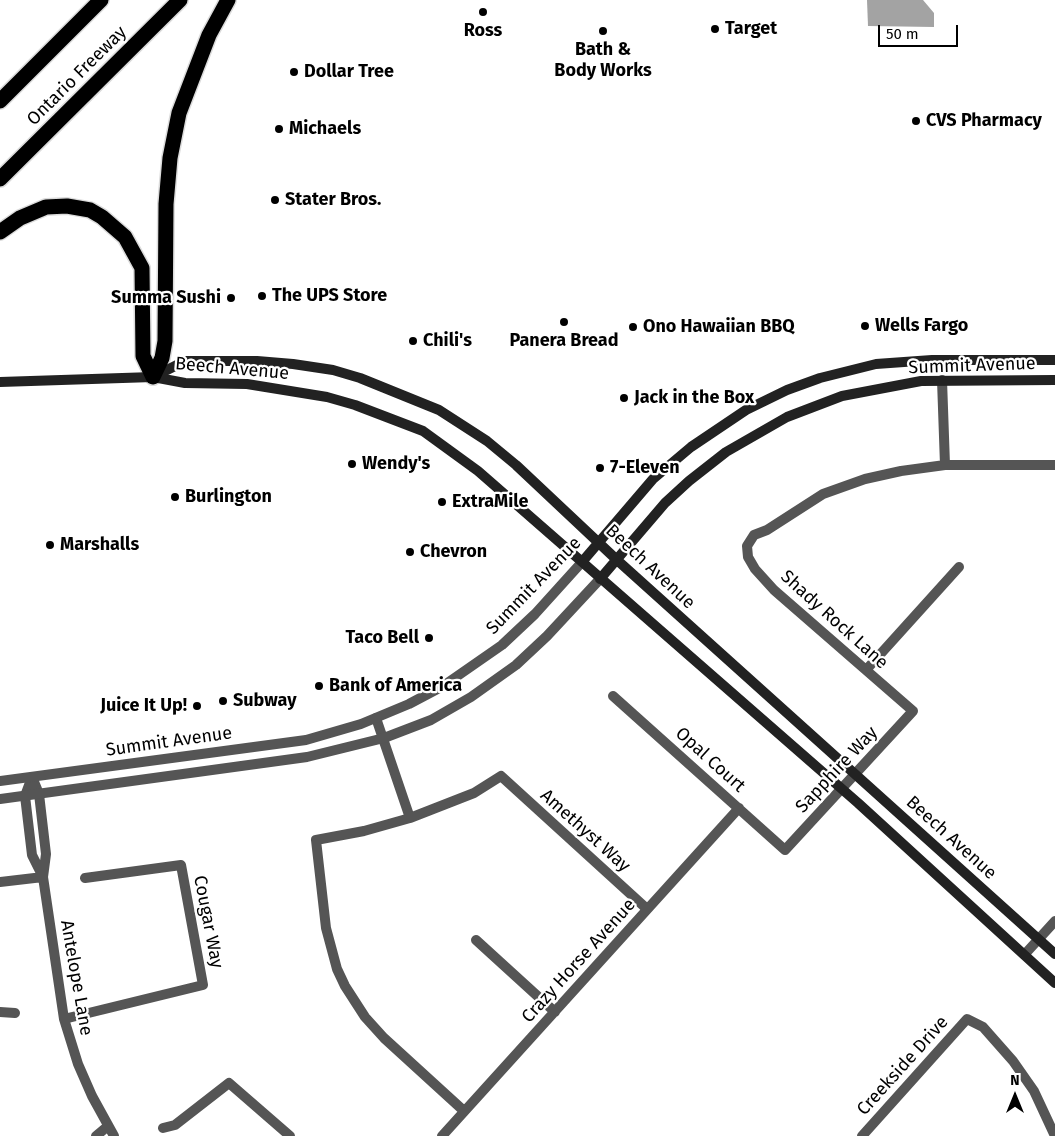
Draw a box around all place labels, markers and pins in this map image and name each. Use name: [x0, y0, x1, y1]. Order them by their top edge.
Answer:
marker: Ross: [477, 6, 489, 18]
place label: Target: [725, 18, 777, 40]
place label: Ross: [464, 20, 502, 42]
marker: Target: [709, 23, 721, 35]
marker: Bath & Body Works: [597, 25, 609, 37]
place label: Bath & Body Works: [554, 39, 652, 82]
place label: Dollar Tree: [304, 61, 394, 83]
marker: Dollar Tree: [288, 66, 300, 78]
place label: CVS Pharmacy: [926, 110, 1042, 132]
marker: CVS Pharmacy: [910, 115, 922, 127]
place label: Michaels: [289, 118, 361, 140]
marker: Michaels: [273, 123, 285, 135]
place label: Stater Bros.: [285, 189, 381, 211]
marker: Stater Bros.: [269, 194, 281, 206]
place label: The UPS Store: [272, 285, 387, 307]
place label: Summa Sushi: [111, 287, 221, 309]
marker: The UPS Store: [256, 290, 268, 302]
marker: Summa Sushi: [225, 292, 237, 304]
place label: Wells Fargo: [875, 315, 968, 337]
marker: Panera Bread: [558, 316, 570, 328]
place label: Ono Hawaiian BBQ: [643, 316, 795, 338]
marker: Wells Fargo: [859, 320, 871, 332]
marker: Ono Hawaiian BBQ: [627, 321, 639, 333]
place label: Chili's: [423, 330, 472, 352]
place label: Panera Bread: [510, 330, 618, 352]
marker: Chili's: [407, 335, 419, 347]
place label: Jack in the Box: [634, 387, 754, 409]
marker: Jack in the Box: [618, 392, 630, 404]
place label: Wendy's: [362, 453, 430, 475]
place label: 7-Eleven: [610, 457, 680, 479]
marker: Wendy's: [346, 458, 358, 470]
marker: 7-Eleven: [594, 462, 606, 474]
place label: Burlington: [185, 486, 272, 508]
marker: Burlington: [169, 491, 181, 503]
place label: ExtraMile: [452, 491, 528, 513]
marker: ExtraMile: [436, 496, 448, 508]
place label: Marshalls: [60, 534, 139, 556]
marker: Marshalls: [44, 539, 56, 551]
place label: Chevron: [420, 541, 487, 563]
marker: Chevron: [404, 546, 416, 558]
place label: Taco Bell: [346, 627, 419, 649]
marker: Taco Bell: [423, 632, 435, 644]
place label: Bank of America: [329, 675, 462, 697]
marker: Bank of America: [313, 680, 325, 692]
place label: Subway: [233, 690, 296, 712]
place label: Juice It Up!: [100, 695, 187, 717]
marker: Subway: [217, 695, 229, 707]
marker: Juice It Up!: [191, 700, 203, 712]

